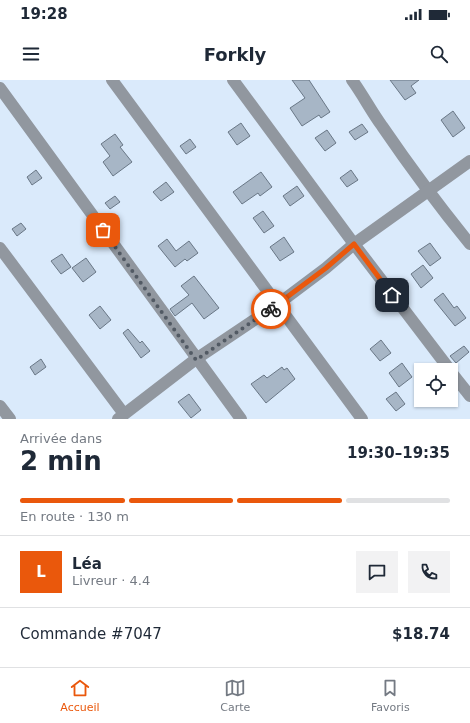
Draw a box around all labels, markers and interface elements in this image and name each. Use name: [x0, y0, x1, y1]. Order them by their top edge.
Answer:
text: 19:28: [20, 5, 68, 23]
icon: menu: [20, 43, 42, 65]
icon: search: [428, 43, 450, 65]
text: Forkly: [204, 44, 266, 65]
pin: [86, 213, 120, 247]
icon: bag: [92, 219, 114, 241]
pin: [375, 278, 409, 312]
icon: home: [381, 284, 403, 306]
courier: [251, 289, 291, 329]
icon: bike: [260, 298, 282, 320]
map controls: [414, 363, 458, 407]
button: locate: [414, 363, 458, 407]
text: Arrivée dans: [20, 431, 102, 446]
text: 19:30–19:35: [347, 444, 450, 462]
text: 2 min: [20, 446, 102, 476]
text: En route · 130 m: [20, 509, 129, 524]
button: chat: [356, 551, 398, 593]
button: phone: [408, 551, 450, 593]
text: Léa: [72, 555, 102, 573]
text: L: [36, 563, 46, 581]
text: Livreur · 4.4: [72, 573, 150, 588]
text: Commande #7047: [20, 625, 162, 643]
text: $18.74: [392, 625, 450, 643]
tab: Accueil: [60, 677, 100, 714]
tab: Carte: [220, 677, 250, 714]
tab: Favoris: [371, 677, 410, 714]

